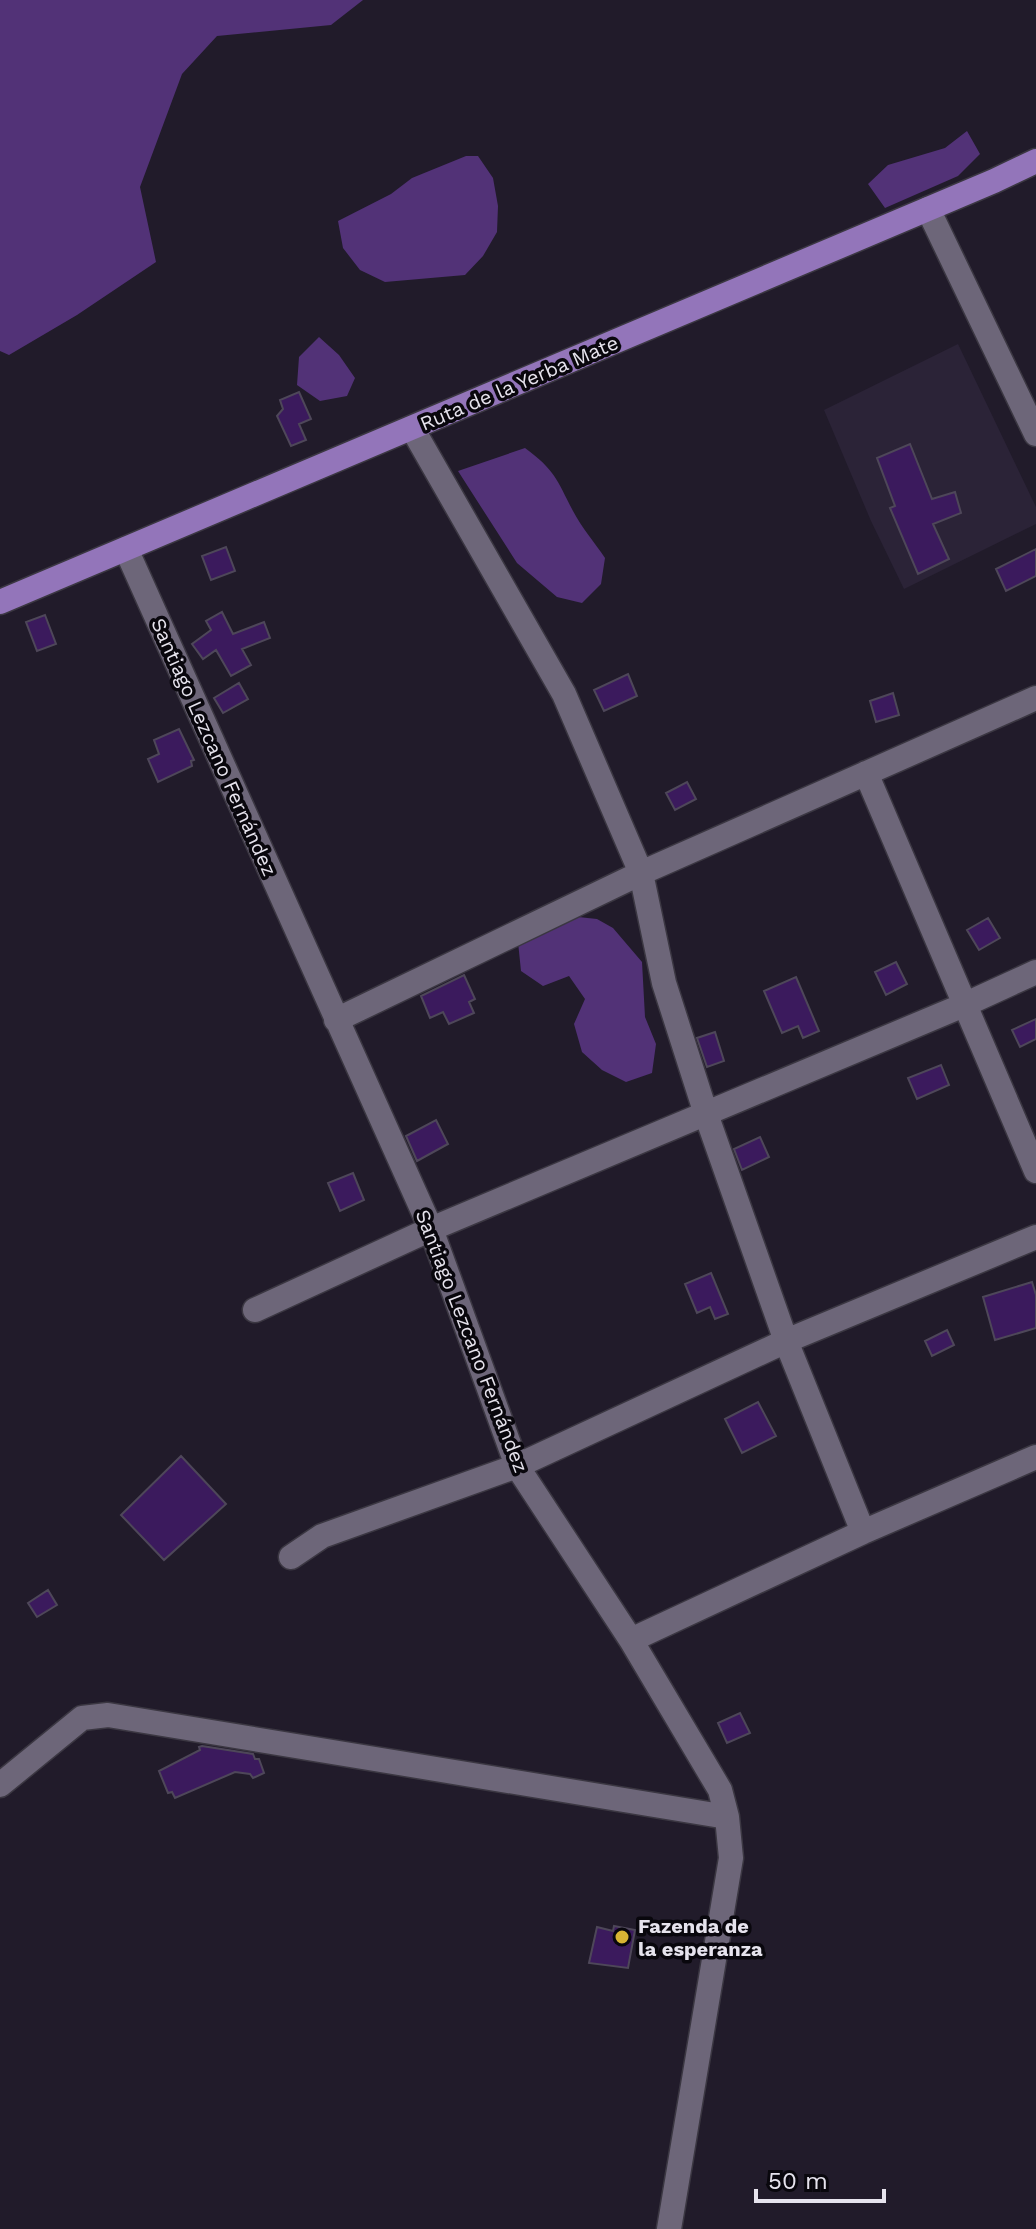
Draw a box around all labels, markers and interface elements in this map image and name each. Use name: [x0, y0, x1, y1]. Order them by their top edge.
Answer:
street label: Ruta de la Yerba Mate: [416, 330, 622, 436]
street label: Santiago Lezcano Fernández: [146, 614, 282, 880]
street label: Santiago Lezcano Fernández: [411, 1206, 533, 1476]
place label: Fazenda de la esperanza: [638, 1914, 763, 1961]
marker: Fazenda de la esperanza: [613, 1928, 631, 1946]
scale bar: [756, 2153, 884, 2203]
text: 50 m: [768, 2167, 828, 2195]

